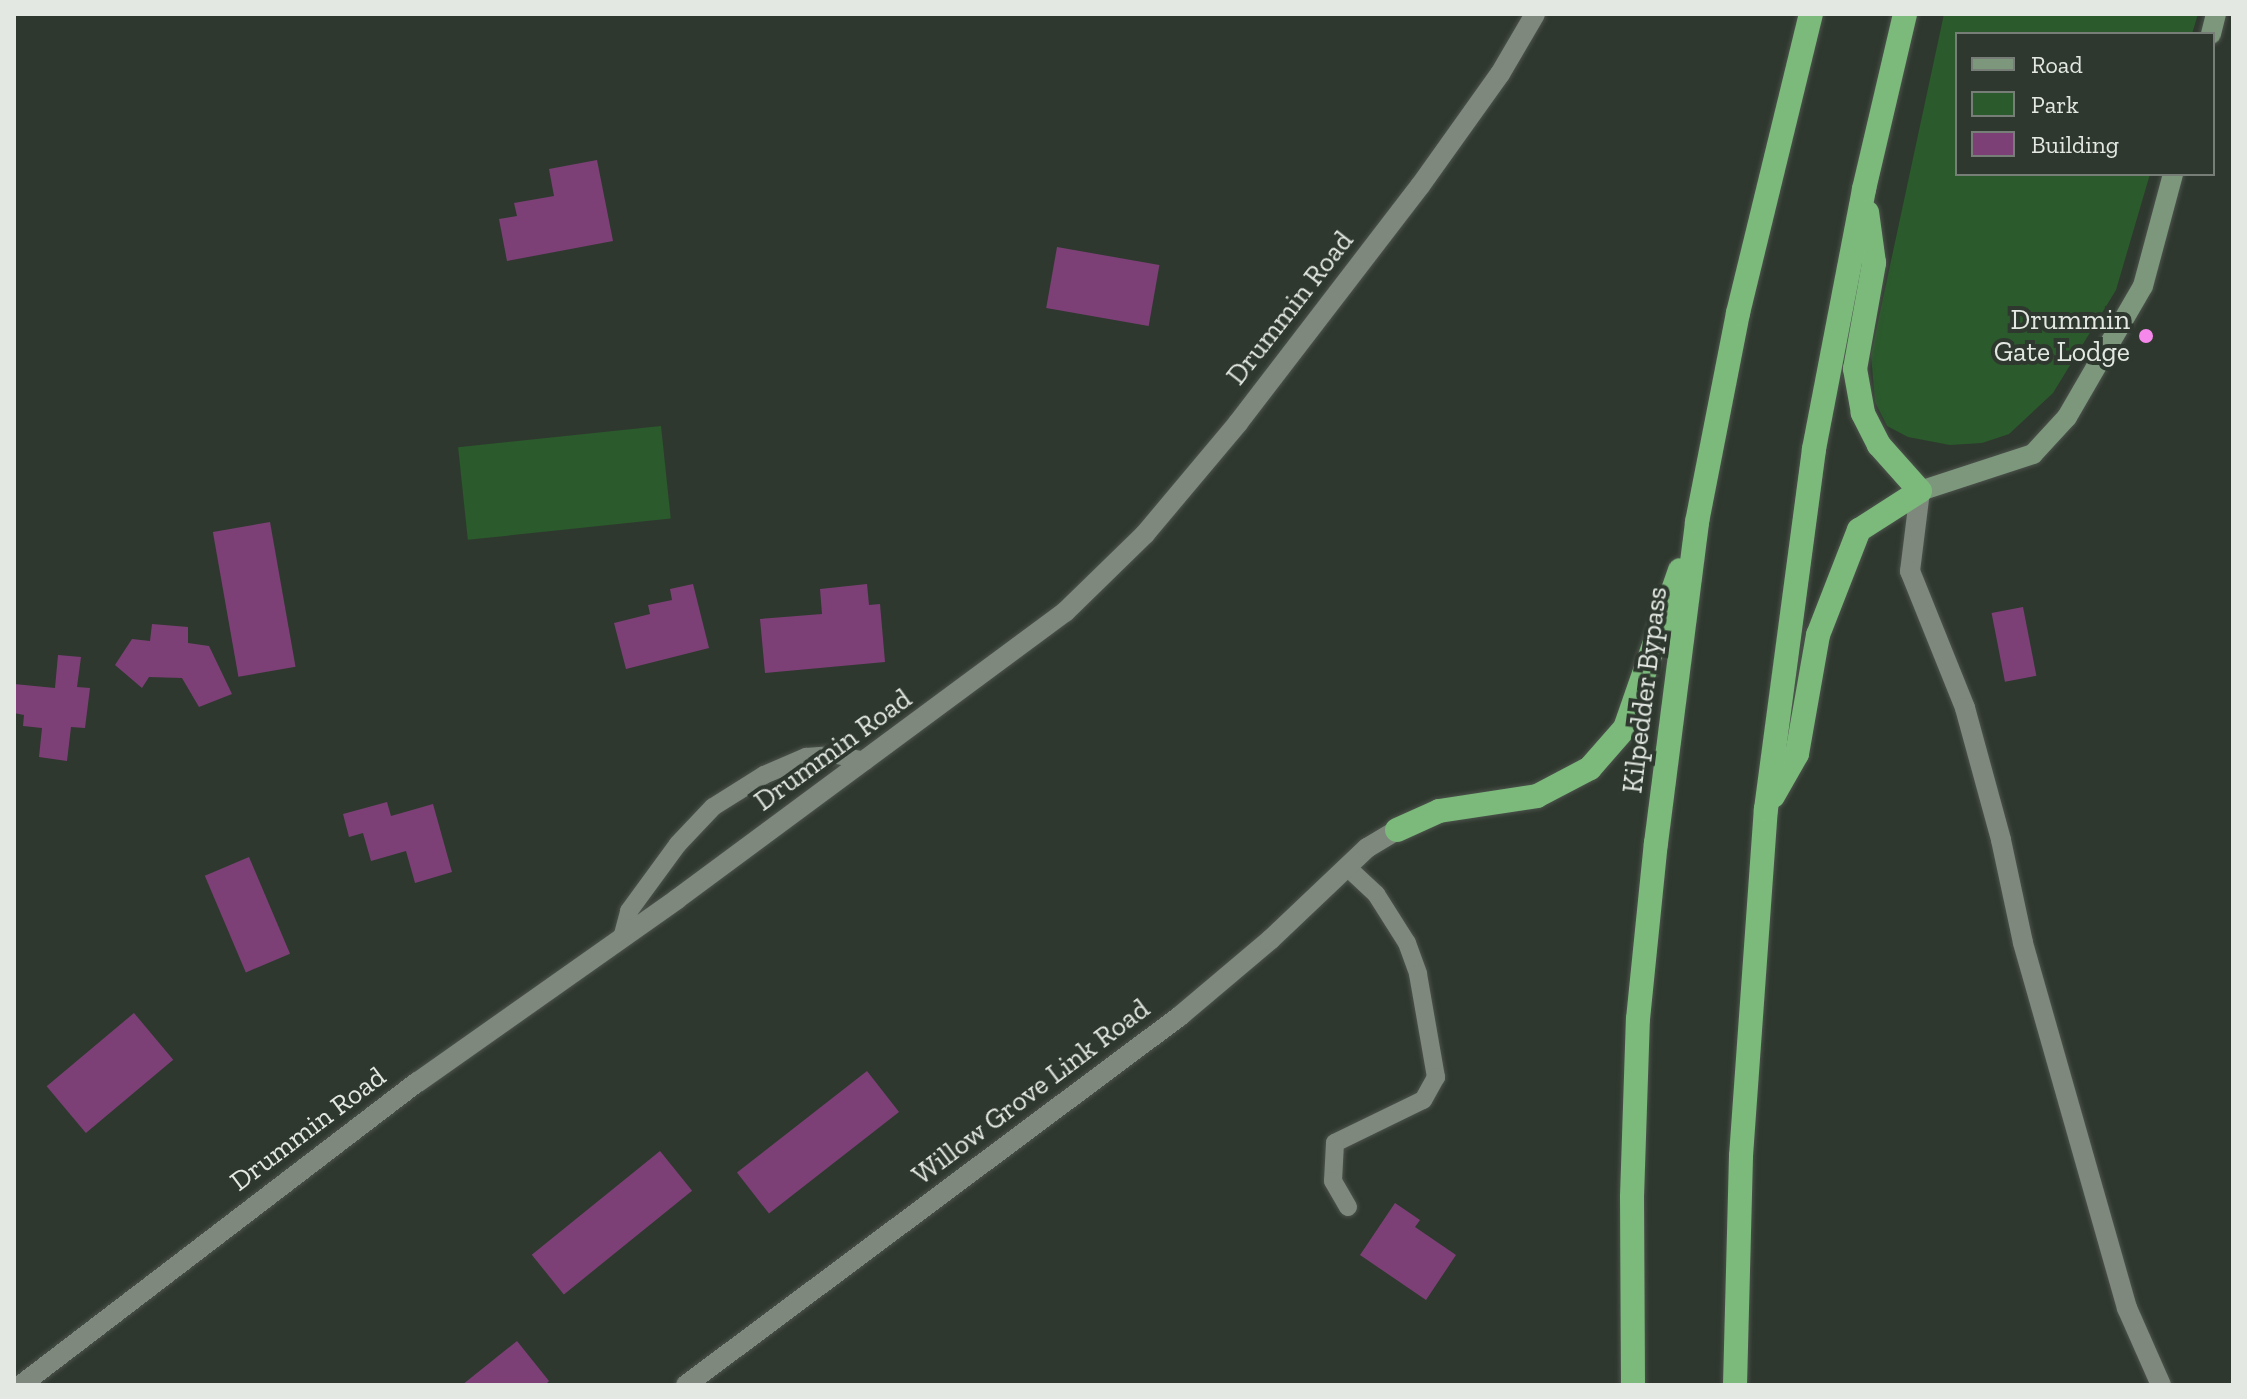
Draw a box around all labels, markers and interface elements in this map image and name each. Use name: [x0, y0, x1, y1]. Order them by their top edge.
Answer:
legend: [1955, 32, 2215, 176]
text: Road: [2031, 50, 2083, 79]
text: Park: [2031, 90, 2079, 119]
text: Building: [2031, 130, 2119, 159]
street label: Drummin Road: [1220, 224, 1360, 392]
place label: Drummin Gate Lodge: [1994, 303, 2130, 369]
marker: Drummin Gate Lodge: [2137, 327, 2155, 345]
street label: Kilpedder Bypass: [1616, 585, 1674, 795]
street label: Drummin Road: [748, 682, 918, 818]
street label: Willow Grove Link Road: [906, 992, 1156, 1192]
street label: Drummin Road: [224, 1060, 392, 1198]

